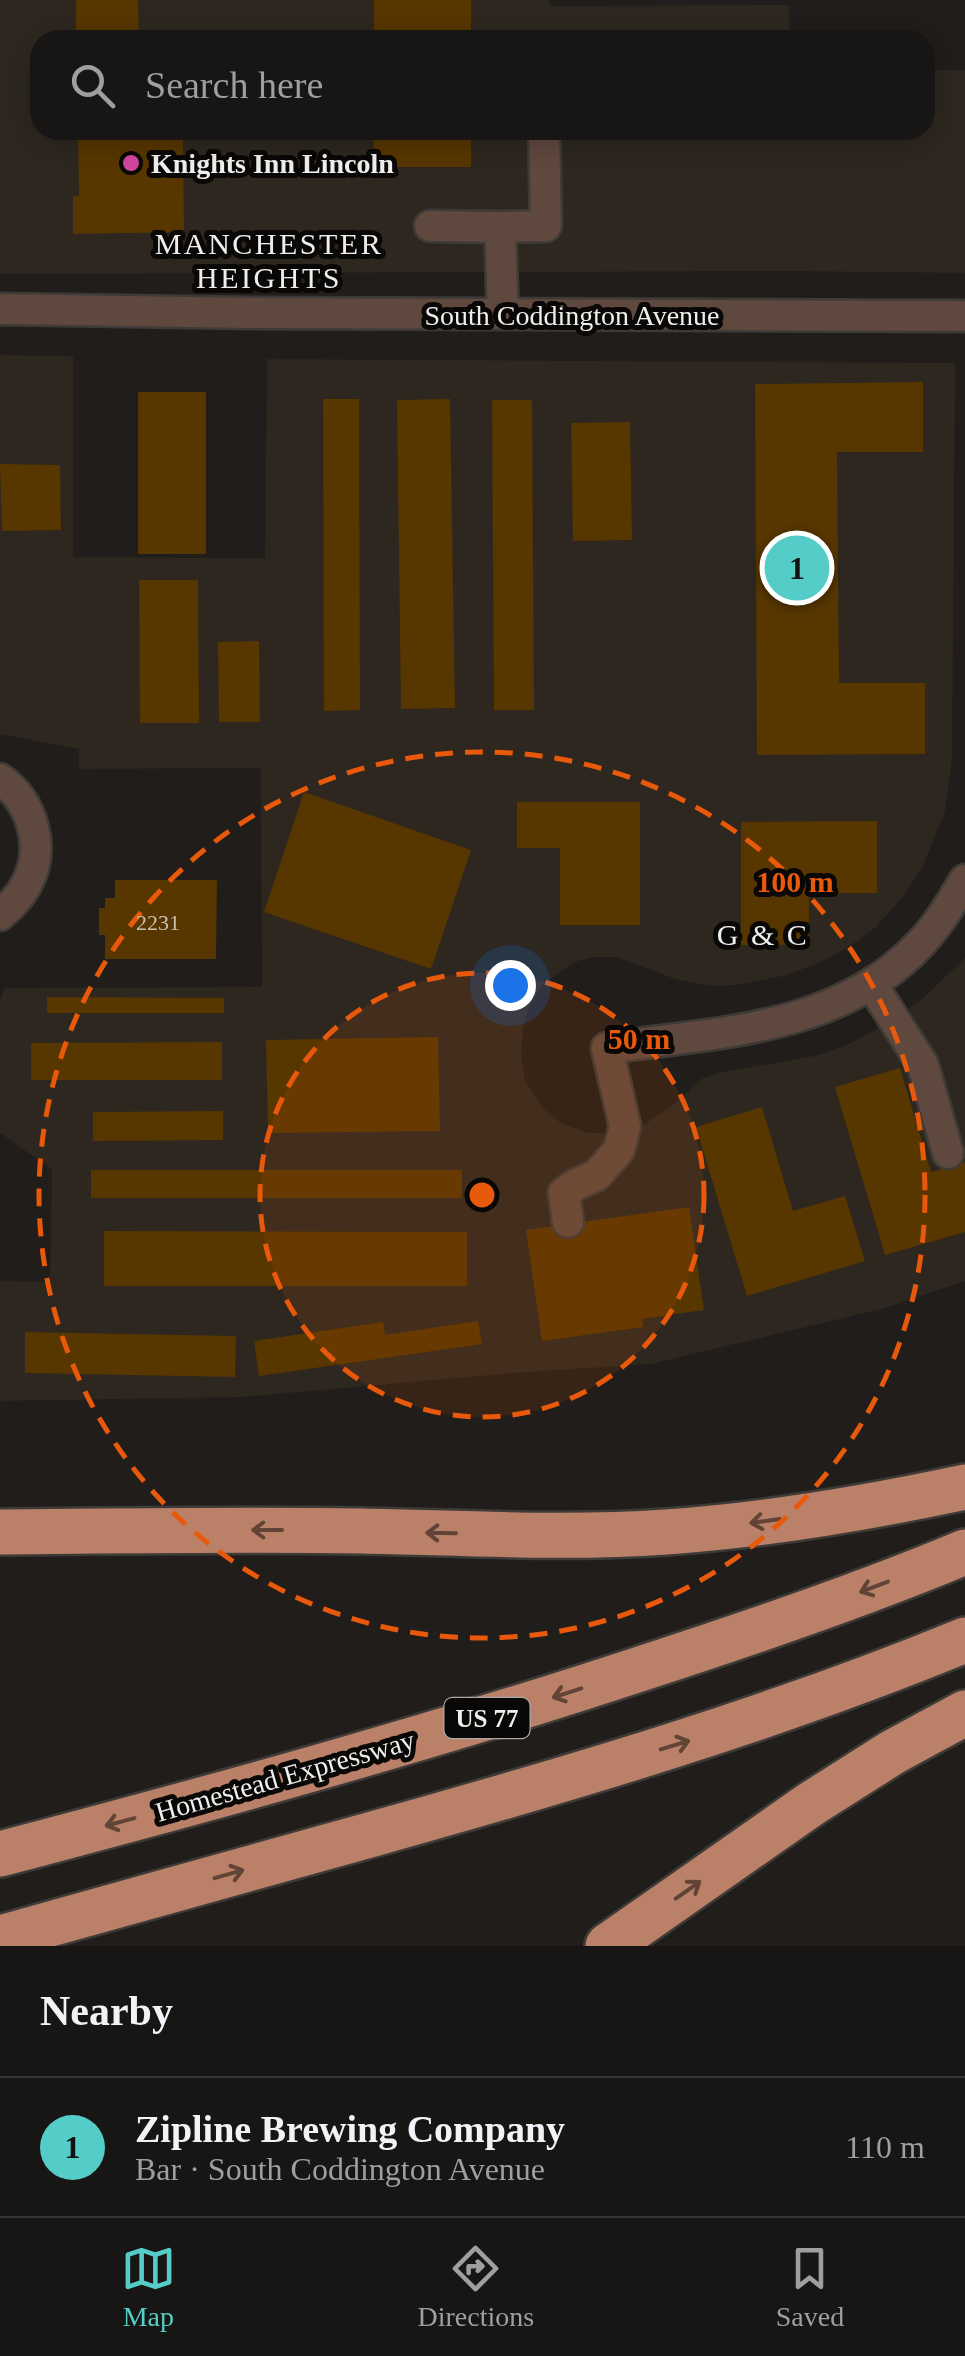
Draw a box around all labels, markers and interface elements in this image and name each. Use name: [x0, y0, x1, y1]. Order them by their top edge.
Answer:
search box: [30, 30, 935, 140]
icon: search: [65, 58, 120, 113]
text: Search here: [145, 64, 323, 106]
place label: Knights Inn Lincoln: [151, 148, 394, 179]
marker: Knights Inn Lincoln: [120, 152, 142, 174]
district label: MANCHESTER HEIGHTS: [155, 227, 383, 294]
street label: South Coddington Avenue: [424, 300, 720, 331]
pin: 1: [764, 530, 830, 606]
text: 100 m: [756, 865, 834, 898]
house number: 2231: [136, 910, 180, 935]
district label: G & C: [717, 918, 809, 951]
your location: [485, 960, 536, 1011]
text: 50 m: [608, 1022, 670, 1055]
centre of rings: [464, 1177, 500, 1213]
one-way arrow: [750, 1513, 782, 1531]
one-way arrow: [252, 1520, 284, 1540]
one-way arrow: [426, 1524, 458, 1542]
one-way arrow: [859, 1579, 890, 1597]
one-way arrow: [552, 1686, 583, 1704]
road number: US 77: [444, 1698, 530, 1738]
street label: Homestead Expressway: [152, 1724, 418, 1828]
one-way arrow: [659, 1735, 691, 1753]
one-way arrow: [105, 1813, 136, 1832]
one-way arrow: [213, 1864, 244, 1883]
one-way arrow: [673, 1880, 701, 1901]
text: Nearby: [40, 1988, 173, 2034]
text: Zipline Brewing Company: [135, 2108, 565, 2150]
text: 1: [65, 2129, 81, 2165]
text: 110 m: [845, 2129, 925, 2165]
text: Bar · South Coddington Avenue: [135, 2151, 545, 2187]
tab: Map: [121, 2241, 176, 2333]
tab: Directions: [417, 2241, 534, 2333]
tab: Saved: [776, 2241, 844, 2333]

